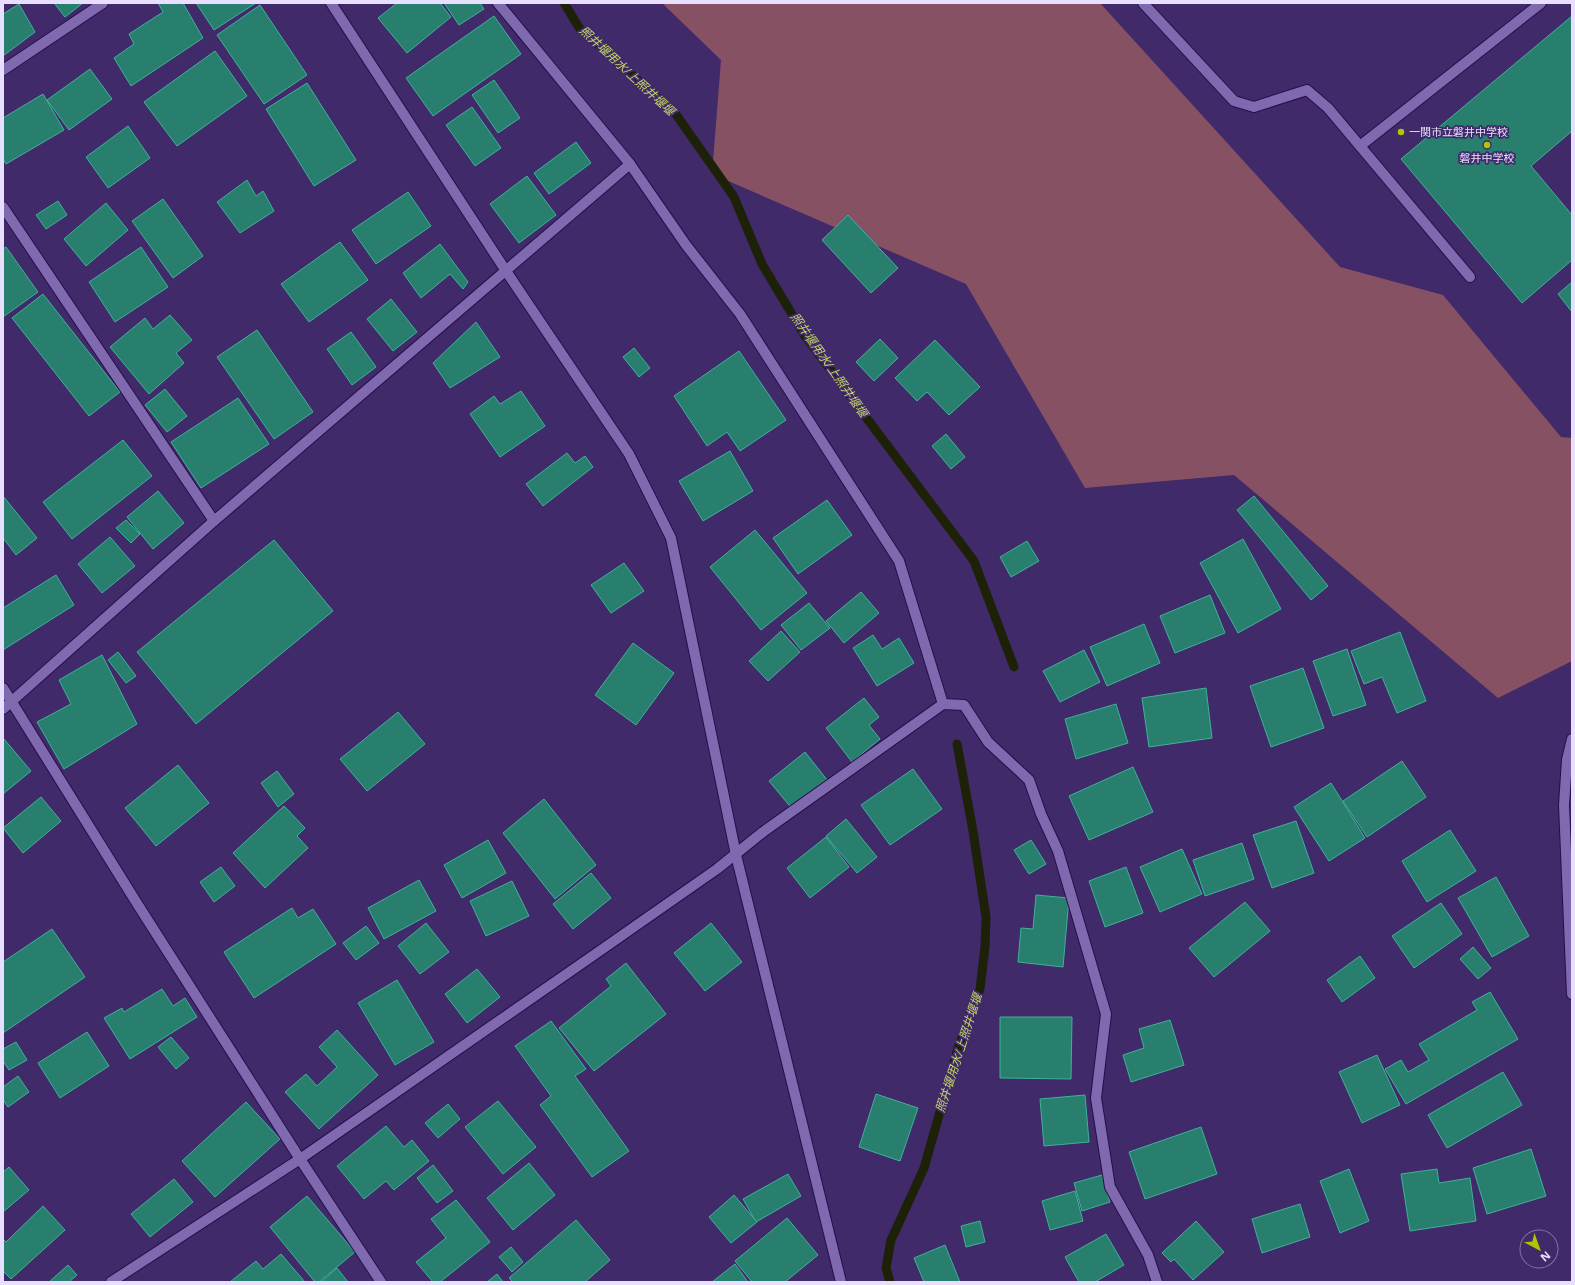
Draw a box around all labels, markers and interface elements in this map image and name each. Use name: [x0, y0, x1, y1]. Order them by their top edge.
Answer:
water label: 照井堰用水/上照井堰堰: [576, 22, 680, 121]
place label: 一関市立磐井中学校: [1409, 124, 1508, 139]
marker: 一関市立磐井中学校: [1396, 127, 1406, 137]
marker: 磐井中学校: [1482, 140, 1492, 150]
place label: 磐井中学校: [1460, 150, 1515, 165]
water label: 照井堰用水/上照井堰堰: [787, 309, 873, 422]
water label: 照井堰用水/上照井堰堰: [931, 989, 986, 1115]
north arrow: [1519, 1229, 1559, 1269]
text: N: [1538, 1248, 1554, 1266]

